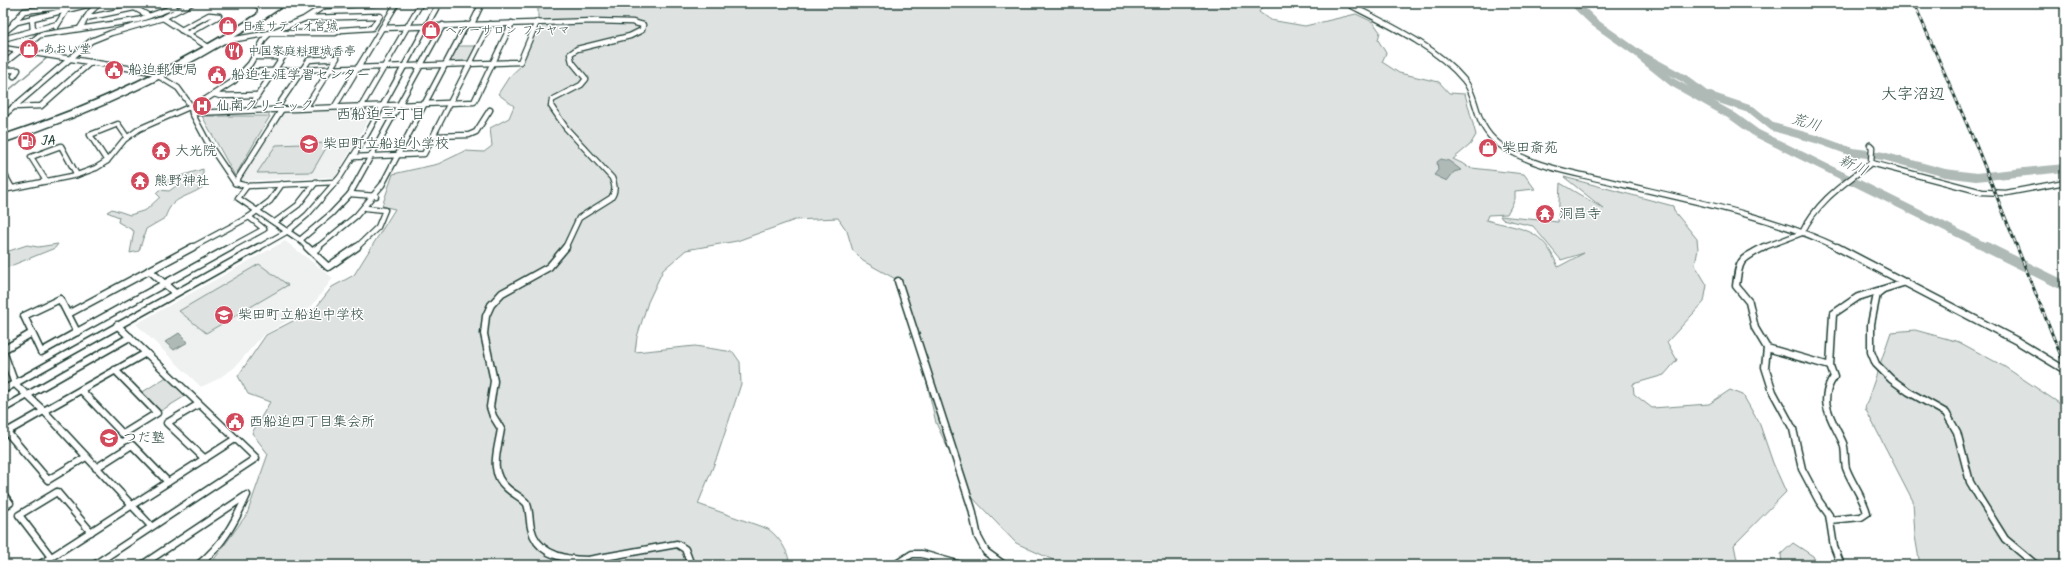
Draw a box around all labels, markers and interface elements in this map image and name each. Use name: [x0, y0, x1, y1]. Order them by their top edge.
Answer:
shop icon: 日産サティオ宮城: [217, 15, 239, 37]
place label: 日産サティオ宮城: [242, 17, 338, 36]
shop icon: ヘアーサロン フナヤマ: [420, 19, 442, 41]
place label: ヘアーサロン フナヤマ: [445, 21, 570, 40]
shop icon: あおい堂: [18, 38, 40, 60]
place label: あおい堂: [43, 40, 91, 59]
restaurant icon: 中国家庭料理城香亭: [223, 40, 245, 62]
place label: 中国家庭料理城香亭: [248, 42, 356, 61]
public building icon: 船迫郵便局: [103, 59, 125, 81]
place label: 船迫郵便局: [128, 59, 198, 81]
public building icon: 船迫生涯学習センター: [206, 64, 228, 86]
place label: 船迫生涯学習センター: [231, 64, 370, 86]
district label: 大字沼辺: [1881, 82, 1945, 107]
hospital icon: 仙南クリニック: [191, 95, 213, 117]
place label: 仙南クリニック: [216, 95, 314, 117]
district label: 西船迫三丁目: [336, 103, 426, 127]
water label: 荒川: [1788, 107, 1824, 139]
fuel station icon: JA: [16, 130, 38, 152]
place label: JA: [41, 130, 56, 152]
school or university icon: 柴田町立船迫小学校: [298, 133, 320, 155]
place label: 柴田町立船迫小学校: [323, 133, 449, 155]
shop icon: 柴田斎苑: [1477, 137, 1499, 159]
place label: 柴田斎苑: [1502, 137, 1558, 159]
temple icon: 大光院: [150, 140, 172, 162]
place label: 大光院: [175, 140, 217, 162]
water label: 新川: [1834, 149, 1872, 183]
temple icon: 熊野神社: [129, 170, 151, 192]
place label: 熊野神社: [154, 170, 210, 192]
temple icon: 洞昌寺: [1534, 203, 1556, 225]
place label: 洞昌寺: [1559, 203, 1601, 225]
school or university icon: 柴田町立船迫中学校: [213, 304, 235, 326]
place label: 柴田町立船迫中学校: [238, 304, 364, 326]
public building icon: 西船迫四丁目集会所: [224, 411, 246, 433]
place label: 西船迫四丁目集会所: [249, 411, 375, 433]
school or university icon: つだ塾: [98, 427, 120, 449]
place label: つだ塾: [123, 427, 165, 449]

